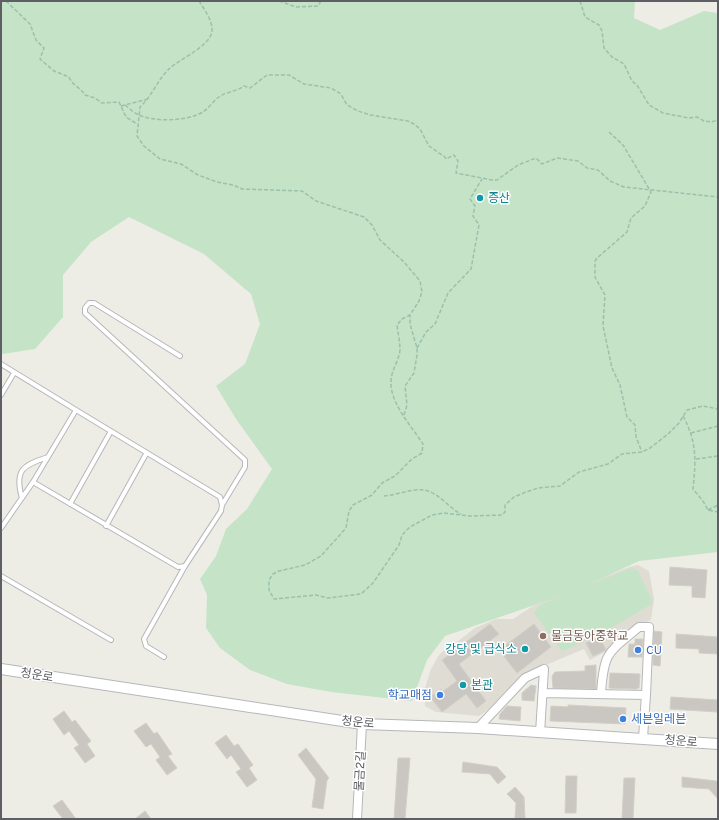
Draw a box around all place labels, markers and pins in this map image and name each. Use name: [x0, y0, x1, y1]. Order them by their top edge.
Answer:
place label: 증산: [488, 191, 510, 207]
marker: 증산: [475, 193, 485, 203]
place label: 물금동아중학교: [551, 629, 628, 645]
marker: 물금동아중학교: [538, 631, 548, 641]
place label: 강당 및 급식소: [445, 642, 517, 658]
place label: CU: [646, 643, 662, 659]
marker: 강당 및 급식소: [520, 644, 530, 654]
marker: CU: [633, 645, 643, 655]
place label: 본관: [471, 678, 493, 694]
marker: 본관: [458, 680, 468, 690]
place label: 학교매점: [388, 688, 432, 704]
marker: 학교매점: [435, 690, 445, 700]
place label: 세븐일레븐: [631, 712, 686, 728]
marker: 세븐일레븐: [618, 714, 628, 724]

